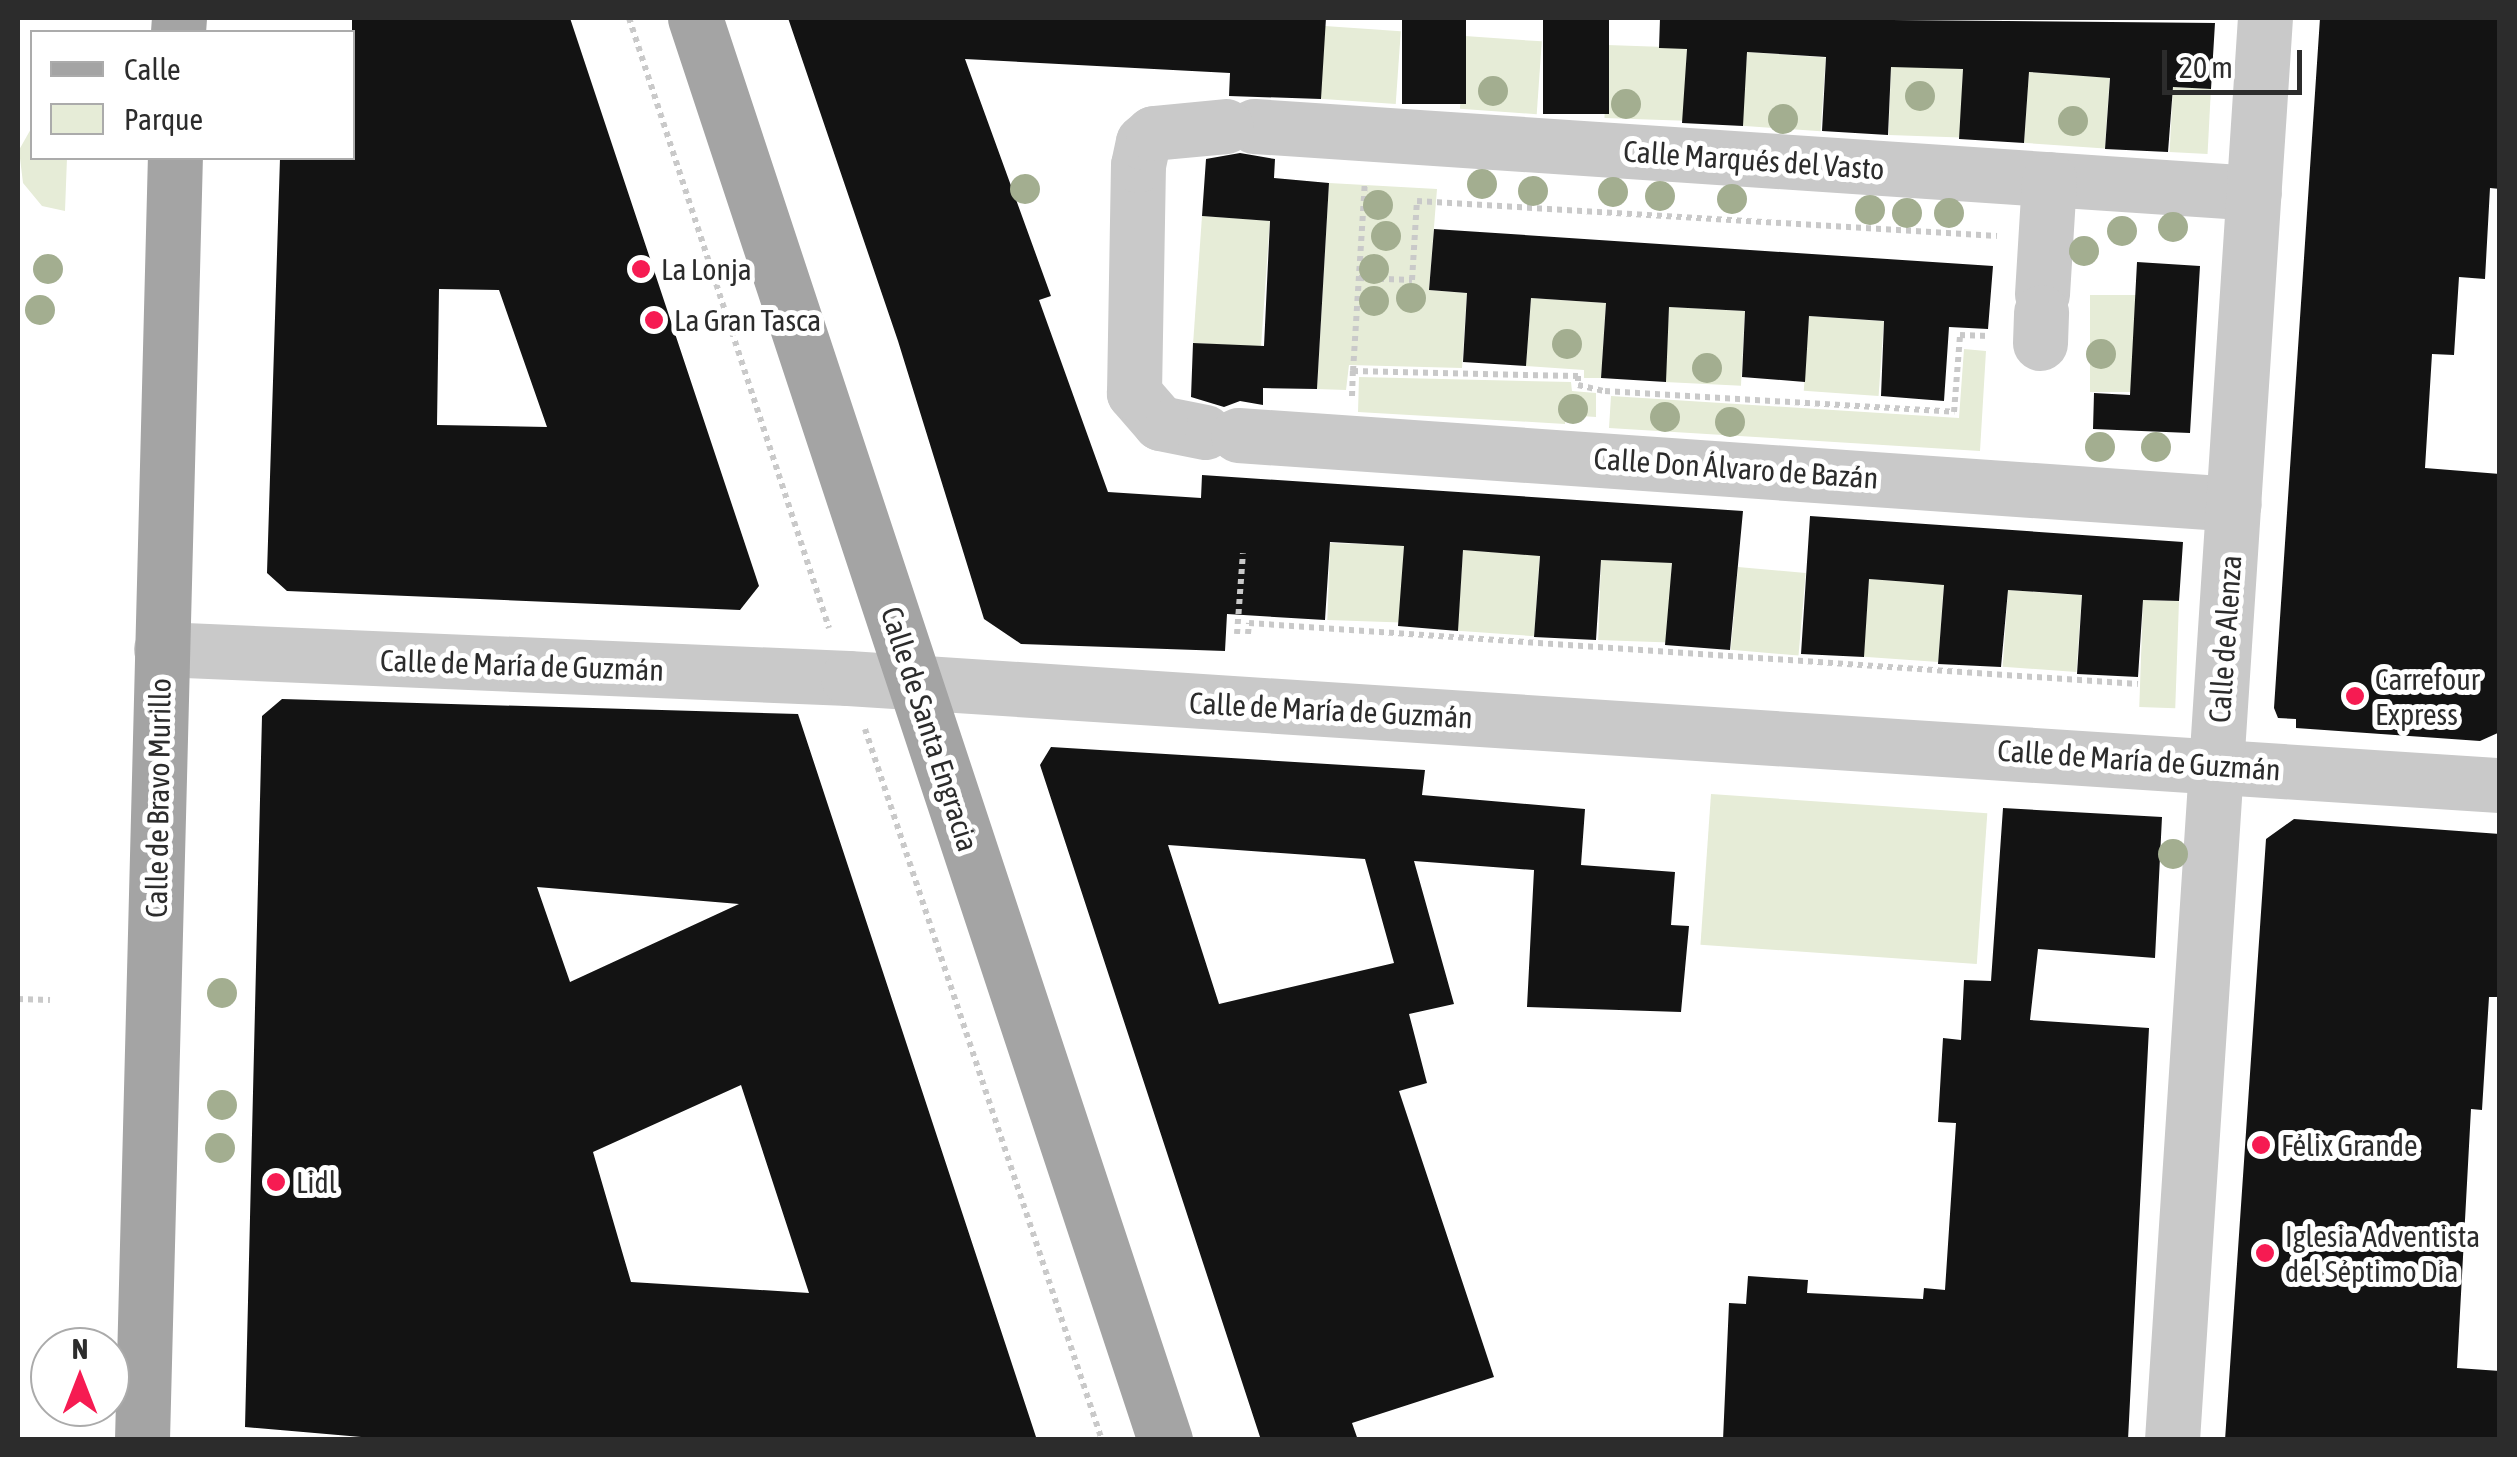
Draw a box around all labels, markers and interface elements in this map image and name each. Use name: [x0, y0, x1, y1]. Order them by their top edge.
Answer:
legend: [30, 30, 355, 160]
scale bar: [2167, 30, 2307, 92]
text: 20 m: [2179, 50, 2233, 84]
text: Calle: [124, 52, 181, 86]
text: Parque: [124, 102, 203, 136]
street label: Calle Marqués del Vasto: [1622, 133, 1886, 187]
place label: La Lonja: [661, 251, 752, 287]
marker: La Lonja: [630, 258, 652, 280]
place label: La Gran Tasca: [674, 302, 821, 338]
marker: La Gran Tasca: [643, 309, 665, 331]
street label: Calle Don Álvaro de Bazán: [1593, 440, 1879, 496]
street label: Calle de Alenza: [2201, 554, 2249, 724]
street label: Calle de Santa Engracia: [873, 602, 987, 856]
street label: Calle de María de Guzmán: [380, 642, 664, 688]
place label: Carrefour Express: [2375, 661, 2479, 732]
street label: Calle de Bravo Murillo: [138, 678, 178, 918]
street label: Calle de María de Guzmán: [1188, 685, 1474, 735]
marker: Carrefour Express: [2344, 685, 2366, 707]
street label: Calle de María de Guzmán: [1996, 732, 2282, 788]
place label: Félix Grande: [2281, 1127, 2418, 1163]
marker: Félix Grande: [2250, 1134, 2272, 1156]
place label: Lidl: [296, 1164, 337, 1200]
marker: Lidl: [265, 1171, 287, 1193]
place label: Iglesia Adventista del Séptimo Día: [2285, 1218, 2480, 1288]
marker: Iglesia Adventista del Séptimo Día: [2254, 1242, 2276, 1264]
north arrow: [30, 1327, 130, 1427]
text: N: [72, 1333, 88, 1365]

